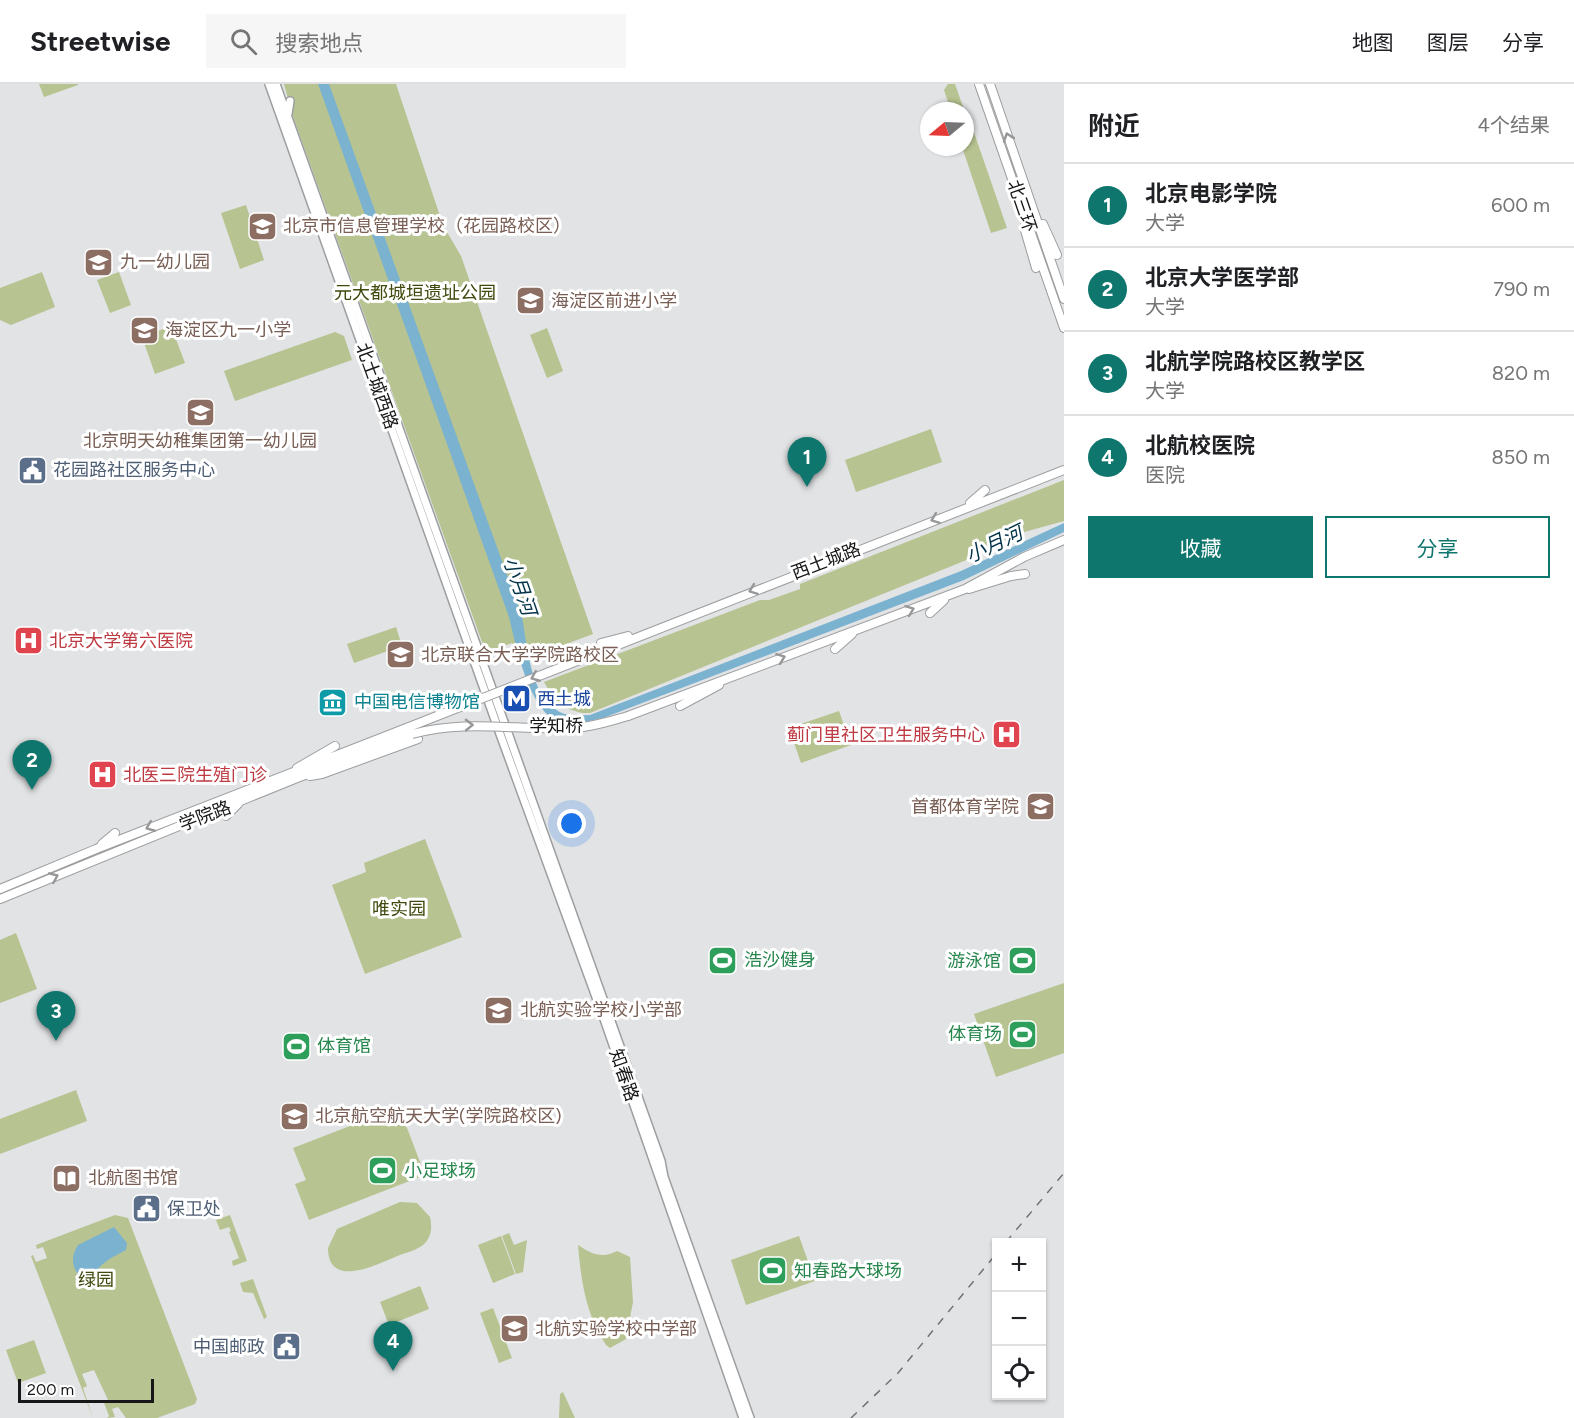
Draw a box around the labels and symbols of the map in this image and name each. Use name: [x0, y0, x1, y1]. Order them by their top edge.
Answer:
north arrow: [920, 102, 974, 156]
one-way arrow: [1003, 132, 1016, 143]
street label: 北三环: [1003, 177, 1041, 235]
school or university icon: 北京市信息管理学校（花园路校区）: [246, 210, 278, 242]
place label: 北京市信息管理学校（花园路校区）: [283, 215, 571, 237]
school or university icon: 九一幼儿园: [83, 246, 115, 278]
place label: 九一幼儿园: [120, 251, 210, 273]
park label: 元大都城垣遗址公园: [334, 282, 496, 304]
school or university icon: 海淀区前进小学: [514, 285, 546, 317]
place label: 海淀区前进小学: [551, 290, 677, 312]
school or university icon: 海淀区九一小学: [128, 314, 160, 346]
place label: 海淀区九一小学: [165, 319, 291, 341]
street label: 北土城西路: [351, 340, 403, 432]
school or university icon: 北京明天幼稚集团第一幼儿园: [184, 396, 216, 428]
place label: 北京明天幼稚集团第一幼儿园: [83, 430, 317, 452]
pin: 1: [788, 438, 826, 487]
public building icon: 花园路社区服务中心: [16, 454, 48, 486]
place label: 花园路社区服务中心: [53, 459, 215, 481]
one-way arrow: [930, 512, 941, 524]
water label: 小月河: [962, 519, 1030, 568]
street label: 西土城路: [788, 538, 864, 584]
water label: 小月河: [499, 554, 542, 622]
one-way arrow: [748, 583, 759, 595]
one-way arrow: [904, 605, 915, 617]
hospital icon: 北京大学第六医院: [12, 625, 44, 657]
place label: 北京大学第六医院: [49, 630, 193, 652]
school or university icon: 北京联合大学学院路校区: [384, 639, 416, 671]
place label: 北京联合大学学院路校区: [421, 644, 619, 666]
one-way arrow: [775, 653, 786, 665]
one-way arrow: [531, 670, 542, 682]
metro station icon: 西土城: [500, 683, 532, 715]
museum icon: 中国电信博物馆: [317, 686, 349, 718]
place label: 西土城: [537, 688, 591, 710]
place label: 中国电信博物馆: [354, 691, 480, 713]
street label: 学知桥: [529, 715, 583, 737]
one-way arrow: [465, 719, 474, 731]
hospital icon: 蓟门里社区卫生服务中心: [990, 719, 1022, 751]
place label: 蓟门里社区卫生服务中心: [787, 724, 985, 746]
pin: 2: [12, 740, 51, 790]
hospital icon: 北医三院生殖门诊: [86, 759, 118, 791]
place label: 北医三院生殖门诊: [123, 764, 267, 786]
school or university icon: 首都体育学院: [1024, 791, 1056, 823]
street label: 学院路: [176, 796, 234, 836]
place label: 首都体育学院: [911, 796, 1019, 818]
your location: [557, 809, 586, 838]
one-way arrow: [145, 820, 156, 832]
one-way arrow: [48, 872, 59, 884]
park label: 唯实园: [372, 898, 426, 920]
sports icon: 浩沙健身: [707, 944, 739, 976]
sports icon: 游泳馆: [1006, 945, 1038, 977]
place label: 浩沙健身: [744, 949, 816, 971]
place label: 游泳馆: [947, 950, 1001, 972]
pin: 3: [36, 992, 76, 1041]
school or university icon: 北航实验学校小学部: [483, 994, 515, 1026]
place label: 北航实验学校小学部: [520, 999, 682, 1021]
sports icon: 体育场: [1007, 1018, 1039, 1050]
place label: 体育场: [948, 1023, 1002, 1045]
sports icon: 体育馆: [280, 1030, 312, 1062]
place label: 体育馆: [317, 1035, 371, 1057]
street label: 知春路: [605, 1046, 643, 1104]
school or university icon: 北京航空航天大学(学院路校区): [278, 1100, 310, 1132]
place label: 北京航空航天大学(学院路校区): [315, 1105, 562, 1127]
sports icon: 小足球场: [367, 1155, 399, 1187]
place label: 小足球场: [404, 1160, 476, 1182]
library icon: 北航图书馆: [51, 1162, 83, 1194]
place label: 北航图书馆: [88, 1167, 178, 1189]
public building icon: 保卫处: [130, 1193, 162, 1225]
place label: 保卫处: [167, 1198, 221, 1220]
sports icon: 知春路大球场: [757, 1255, 789, 1287]
place label: 知春路大球场: [794, 1260, 902, 1282]
park label: 绿园: [78, 1269, 114, 1291]
school or university icon: 北航实验学校中学部: [498, 1313, 530, 1345]
place label: 北航实验学校中学部: [535, 1318, 697, 1340]
pin: 4: [374, 1322, 412, 1371]
public building icon: 中国邮政: [270, 1331, 302, 1363]
place label: 中国邮政: [193, 1336, 265, 1358]
scale bar: [18, 1376, 154, 1404]

